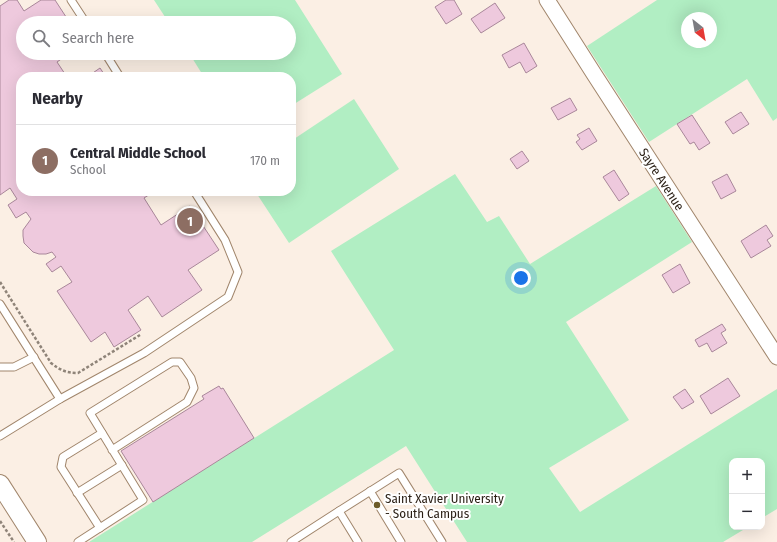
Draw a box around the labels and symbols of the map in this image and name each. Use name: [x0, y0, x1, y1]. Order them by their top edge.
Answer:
north arrow: [681, 12, 717, 48]
street label: Sayre Avenue: [636, 145, 687, 213]
pin: 1: [177, 206, 203, 236]
your location: [511, 268, 531, 288]
place label: Saint Xavier University - South Campus: [385, 491, 504, 521]
marker: Saint Xavier University - South Campus: [372, 500, 382, 510]

